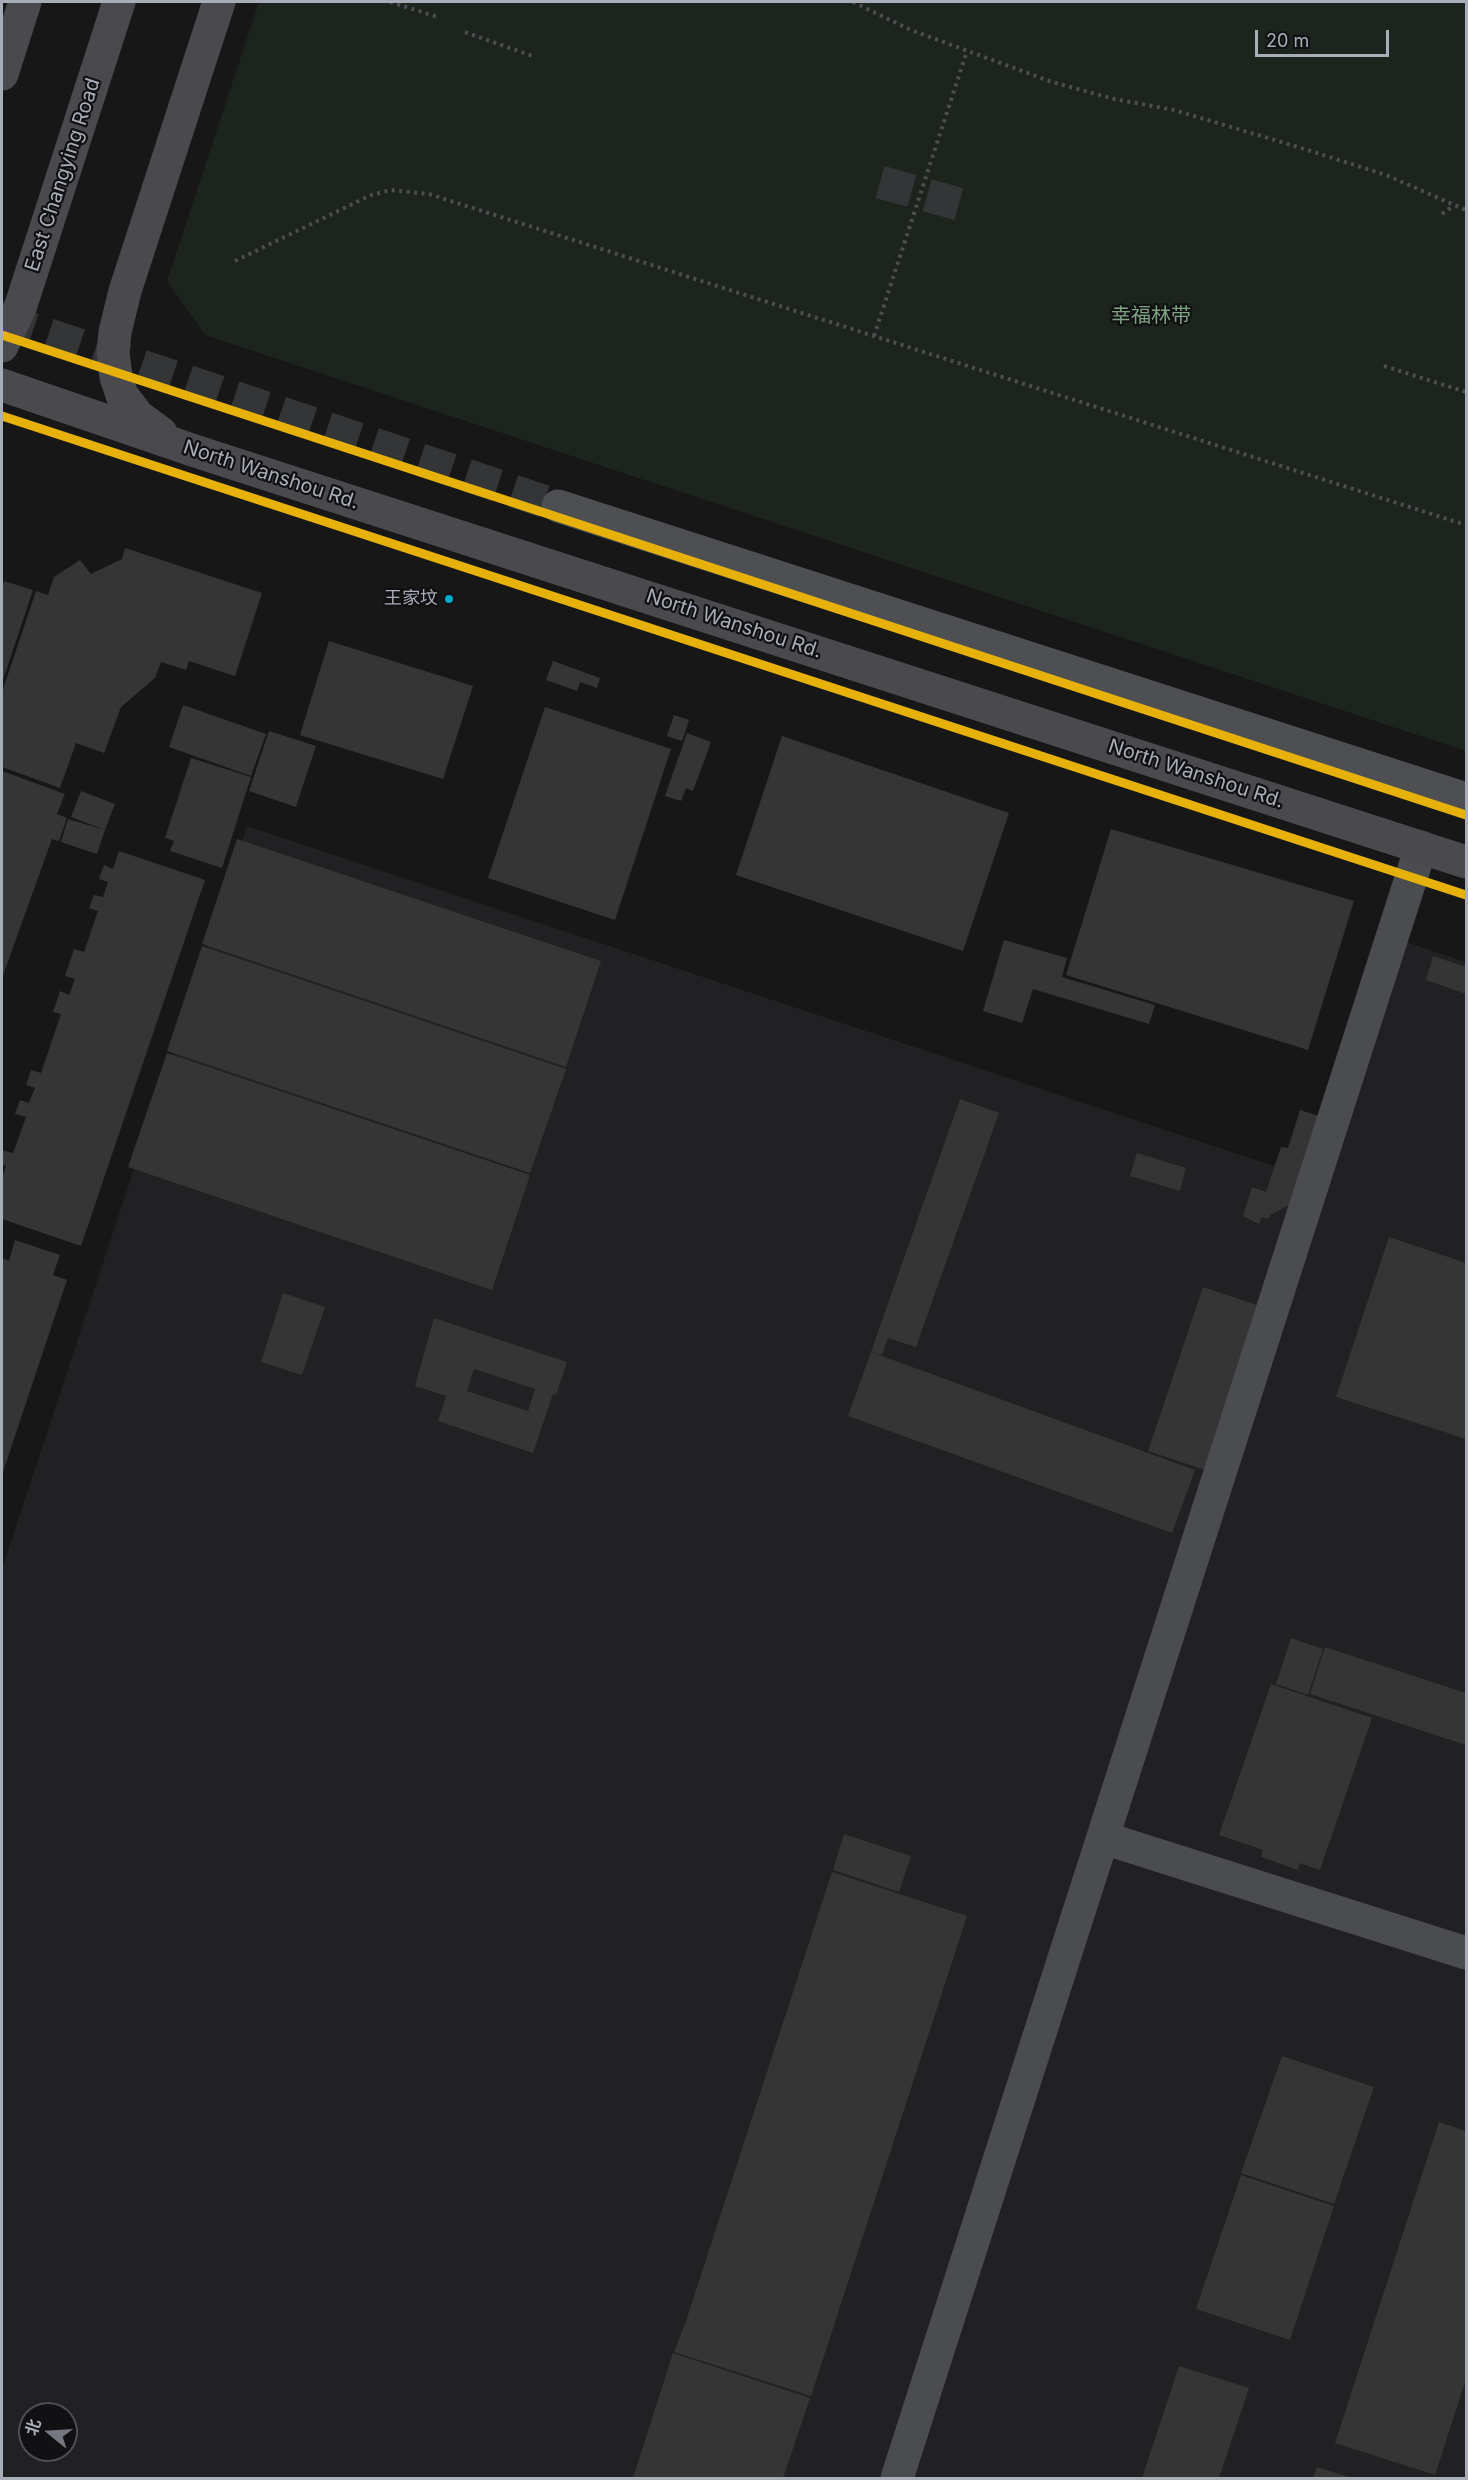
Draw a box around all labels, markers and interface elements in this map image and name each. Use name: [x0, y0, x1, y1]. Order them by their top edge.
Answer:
scale bar: [1258, 18, 1392, 56]
text: 20 m: [1266, 30, 1309, 51]
street label: East Changying Road: [20, 75, 106, 275]
park label: 幸福林带: [1111, 304, 1191, 328]
street label: North Wanshou Rd.: [180, 435, 362, 515]
street label: North Wanshou Rd.: [643, 584, 825, 664]
place label: 王家坟: [384, 588, 438, 610]
marker: 王家坟: [443, 593, 455, 605]
street label: North Wanshou Rd.: [1105, 734, 1287, 814]
north arrow: [18, 2402, 78, 2462]
text: 北: [21, 2416, 45, 2438]

